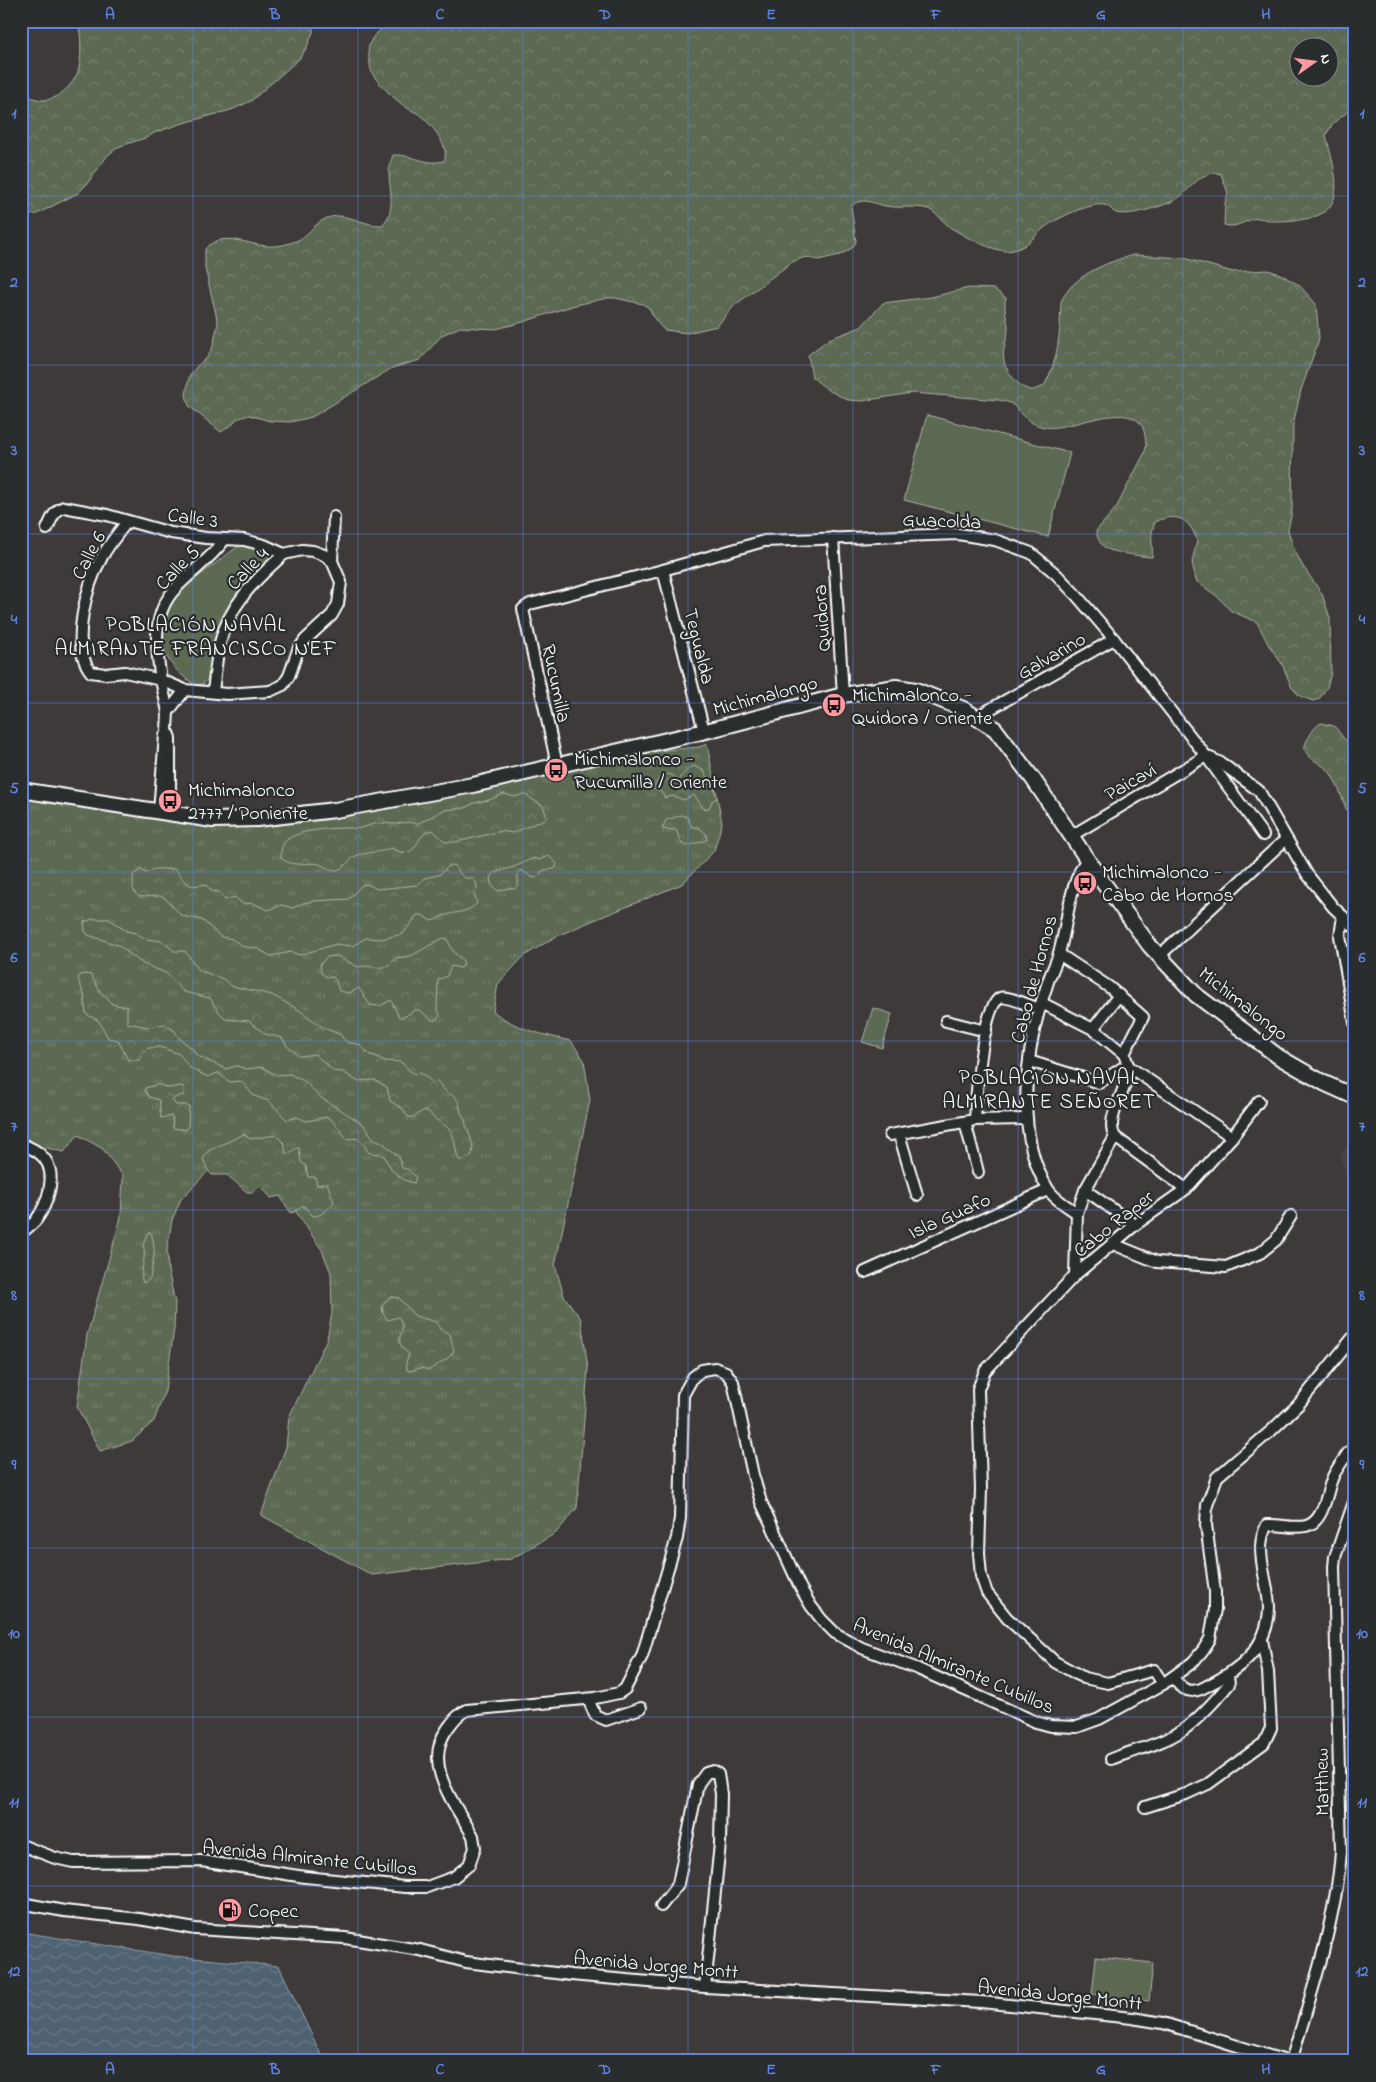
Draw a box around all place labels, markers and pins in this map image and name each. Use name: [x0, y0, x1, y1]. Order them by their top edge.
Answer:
place label: Michimalonco - Quidora / Oriente: [852, 682, 992, 734]
bus stop icon: Michimalonco - Quidora / Oriente: [821, 692, 847, 718]
place label: Michimalonco - Rucumilla / Oriente: [574, 746, 727, 798]
bus stop icon: Michimalonco - Rucumilla / Oriente: [543, 757, 569, 783]
place label: Michimalonco 2777 / Poniente: [188, 777, 308, 829]
bus stop icon: Michimalonco 2777 / Poniente: [157, 788, 183, 814]
place label: Michimalonco - Cabo de Hornos: [1102, 859, 1234, 911]
bus stop icon: Michimalonco - Cabo de Hornos: [1072, 870, 1098, 896]
fuel station icon: Copec: [217, 1897, 243, 1923]
place label: Copec: [248, 1898, 298, 1927]

